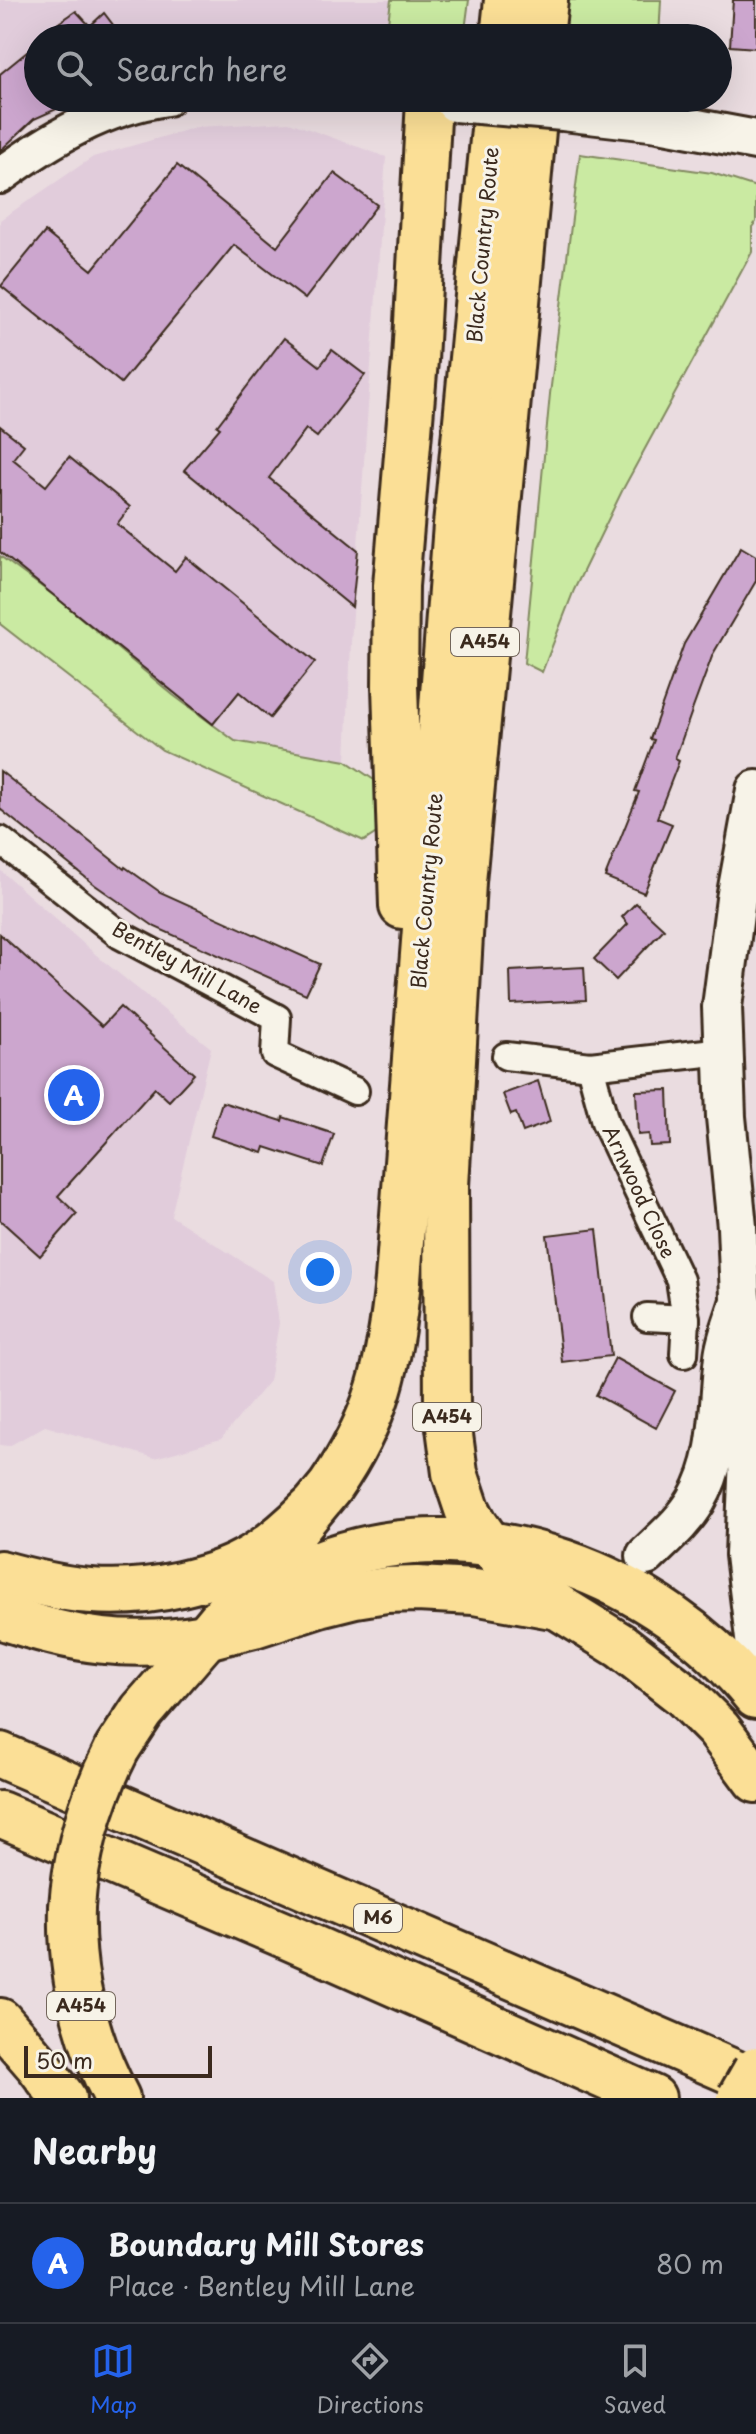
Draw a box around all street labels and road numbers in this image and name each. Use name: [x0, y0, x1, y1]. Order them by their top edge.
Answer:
street label: Black Country Route: [458, 146, 506, 344]
road number: A454: [451, 628, 519, 656]
street label: Black Country Route: [402, 792, 450, 990]
street label: Bentley Mill Lane: [107, 913, 268, 1021]
street label: Arnwood Close: [596, 1120, 684, 1263]
road number: A454: [413, 1403, 481, 1431]
road number: M6: [354, 1904, 402, 1932]
road number: A454: [47, 1992, 115, 2020]

